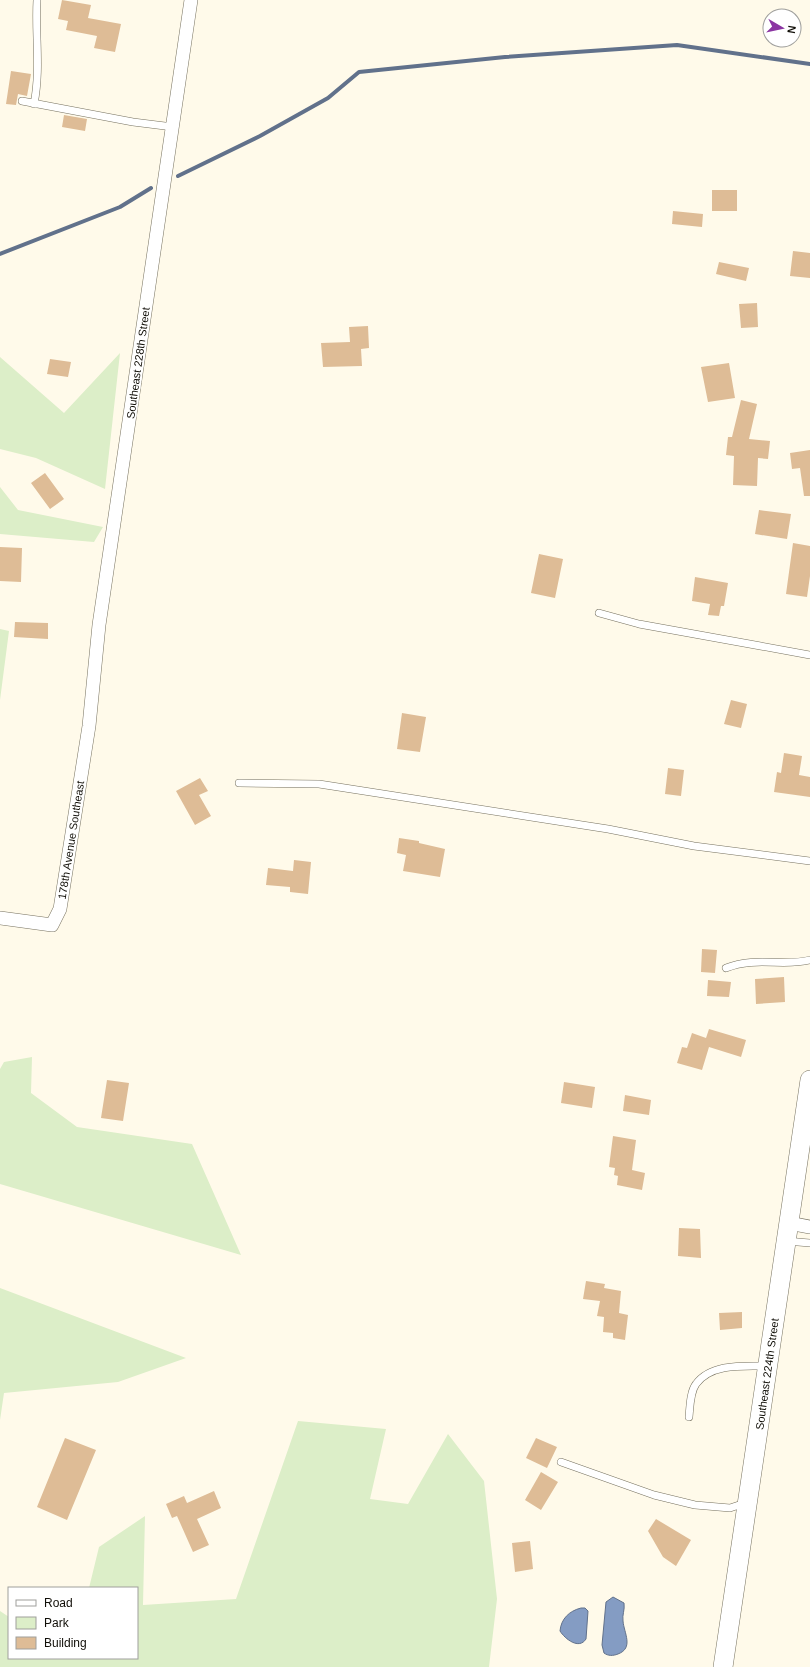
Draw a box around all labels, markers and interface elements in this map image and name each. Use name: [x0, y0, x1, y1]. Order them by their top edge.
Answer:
north arrow: [762, 8, 802, 48]
text: N: [785, 25, 798, 34]
street label: Southeast 228th Street: [124, 306, 152, 420]
street label: 178th Avenue Southeast: [56, 780, 86, 900]
street label: Southeast 224th Street: [753, 1317, 781, 1431]
legend: [8, 1587, 138, 1659]
text: Road: [44, 1596, 73, 1610]
text: Park: [44, 1616, 70, 1630]
text: Building: [44, 1636, 87, 1650]

